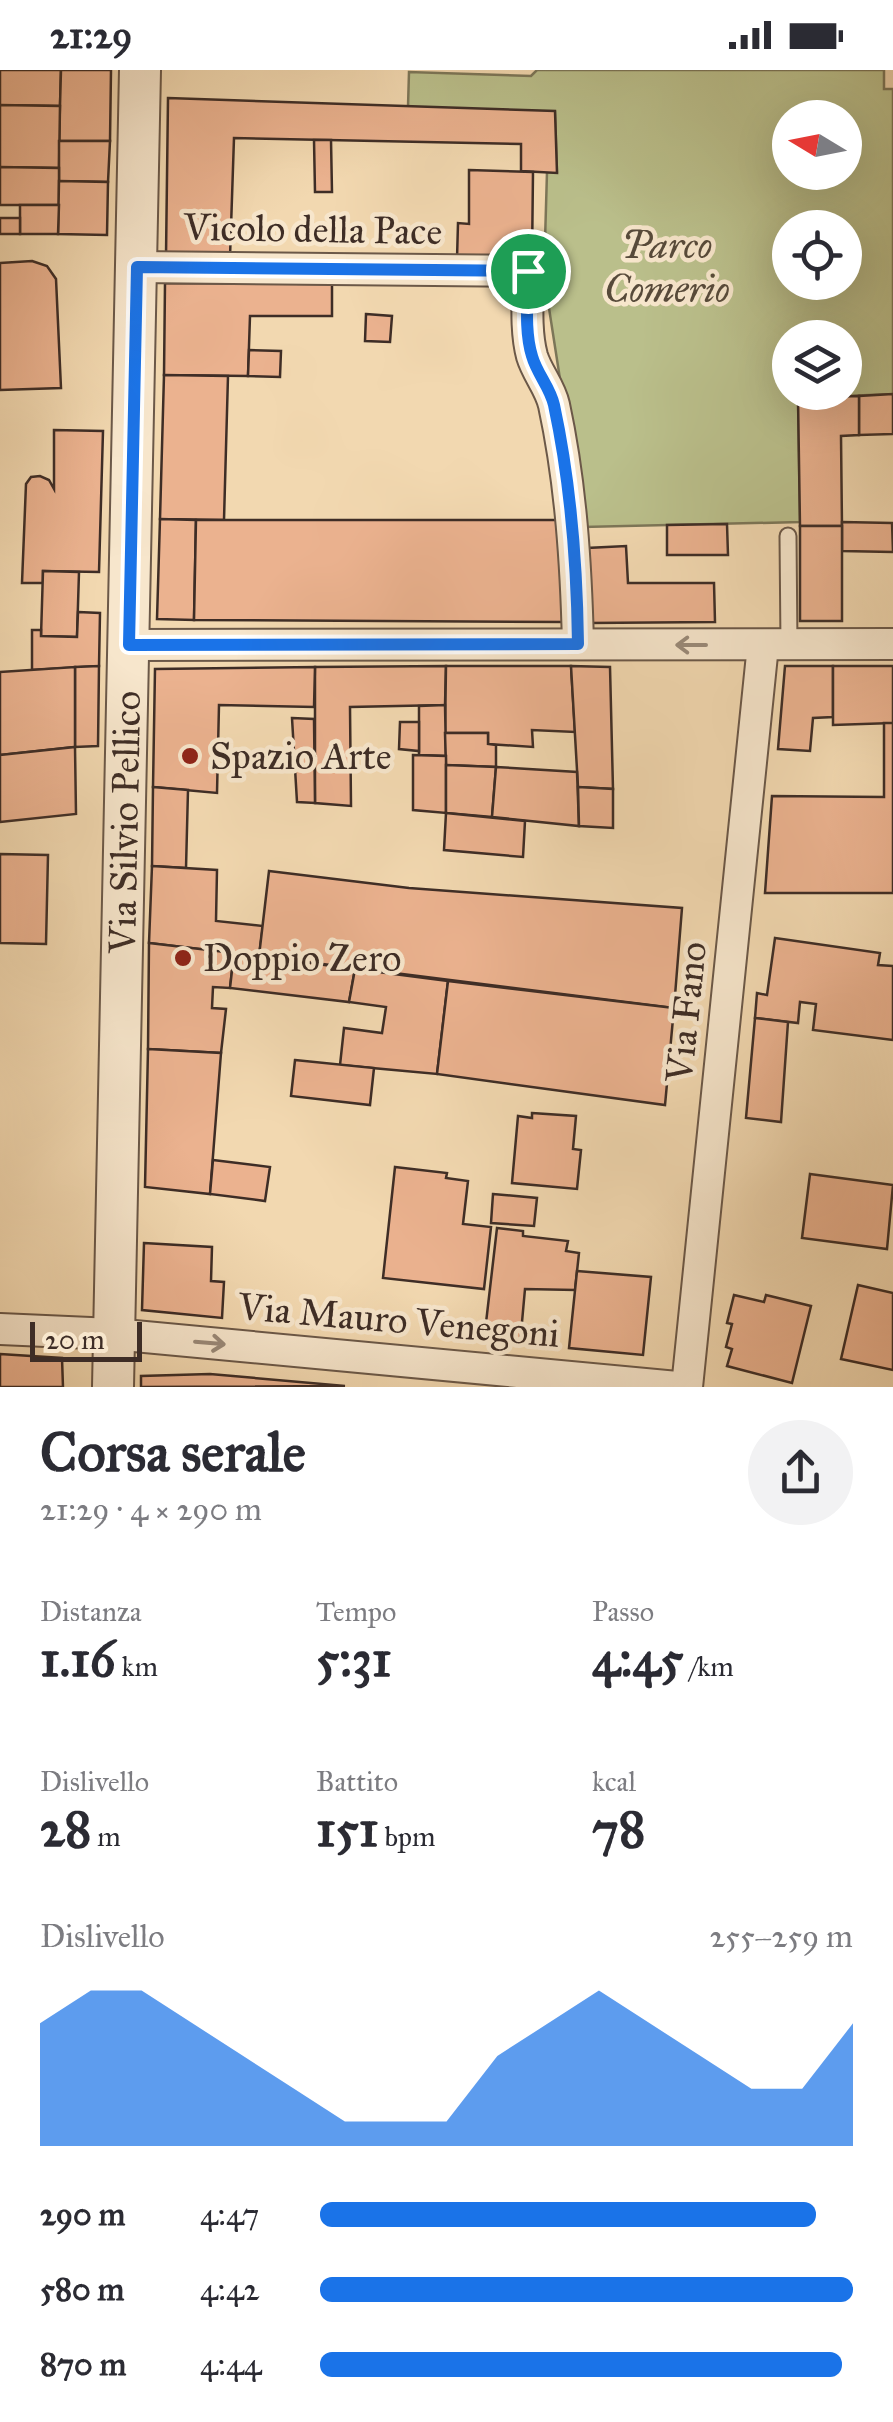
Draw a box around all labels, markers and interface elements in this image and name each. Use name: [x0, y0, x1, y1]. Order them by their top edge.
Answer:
text: 21:29: [50, 12, 132, 58]
north arrow: [772, 100, 862, 190]
map controls: [772, 100, 862, 410]
street label: Vicolo della Pace: [182, 204, 443, 254]
button: locate: [772, 210, 862, 300]
park label: Parco Comerio: [604, 222, 730, 312]
pin: [486, 229, 571, 314]
icon: arrive: [501, 244, 556, 299]
button: layers: [772, 320, 862, 410]
one-way arrow: [675, 636, 708, 654]
street label: Via Silvio Pellico: [99, 690, 150, 955]
place label: Spazio Arte: [210, 733, 391, 779]
marker: Spazio Arte: [179, 745, 201, 767]
place label: Doppio Zero: [203, 935, 401, 981]
street label: Via Fano: [656, 939, 716, 1086]
marker: Doppio Zero: [172, 947, 194, 969]
street label: Via Mauro Venegoni: [235, 1283, 562, 1357]
scale bar: [30, 1317, 142, 1362]
text: 20 m: [45, 1322, 105, 1357]
one-way arrow: [194, 1333, 226, 1352]
text: Corsa serale: [40, 1419, 306, 1486]
button: share: [748, 1420, 853, 1525]
text: 21:29 · 4 × 290 m: [40, 1490, 262, 1529]
text: Distanza: [40, 1594, 142, 1629]
text: Tempo: [316, 1594, 396, 1629]
text: Passo: [592, 1594, 654, 1629]
text: 1.16: [40, 1629, 115, 1690]
text: 5:31: [316, 1629, 392, 1690]
text: 4:45: [592, 1629, 684, 1690]
text: km: [115, 1649, 158, 1684]
text: /km: [684, 1649, 734, 1684]
text: Dislivello: [40, 1764, 149, 1799]
text: Battito: [316, 1764, 398, 1799]
text: kcal: [592, 1764, 636, 1799]
text: 28: [40, 1799, 91, 1860]
text: 151: [316, 1799, 378, 1860]
text: 78: [592, 1799, 645, 1860]
text: m: [91, 1819, 121, 1854]
text: bpm: [378, 1819, 435, 1854]
text: Dislivello: [40, 1917, 165, 1956]
text: 255–259 m: [710, 1917, 853, 1956]
text: 290 m: [40, 2195, 125, 2234]
text: 4:47: [200, 2195, 259, 2234]
text: 580 m: [40, 2270, 124, 2309]
text: 4:42: [200, 2270, 260, 2309]
text: 870 m: [40, 2345, 127, 2384]
text: 4:44: [200, 2345, 262, 2384]

